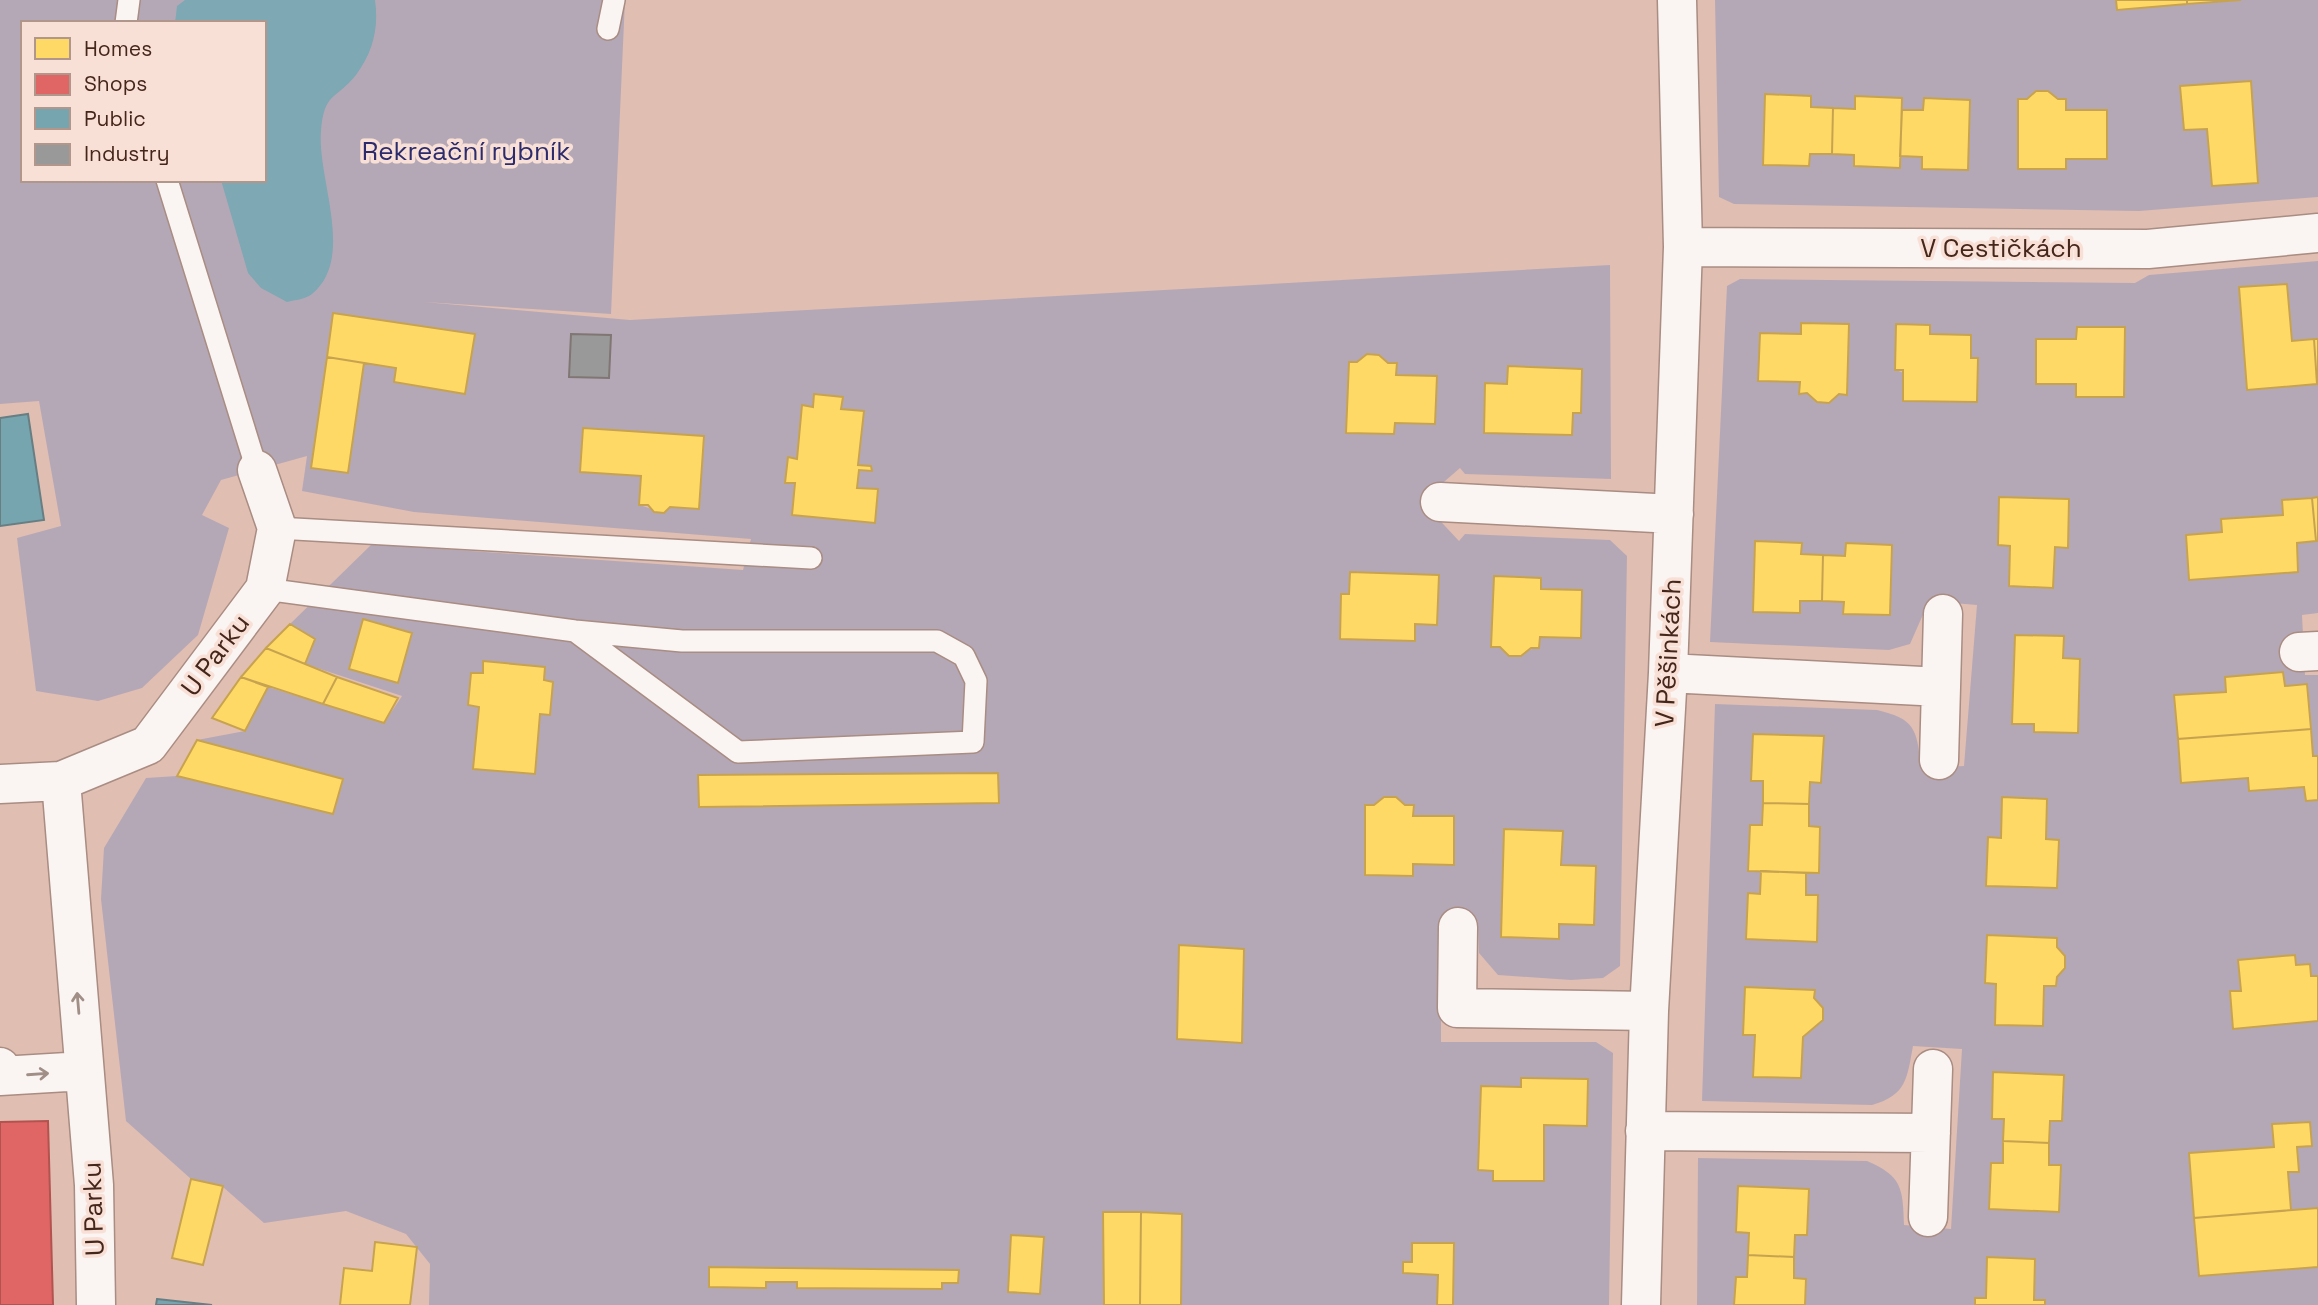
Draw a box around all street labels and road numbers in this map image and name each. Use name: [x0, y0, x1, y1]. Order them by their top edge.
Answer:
street label: V Cestičkách: [1920, 231, 2082, 265]
street label: V Pěšinkách: [1647, 578, 1689, 728]
street label: U Parku: [173, 607, 257, 703]
street label: U Parku: [74, 1161, 112, 1257]

